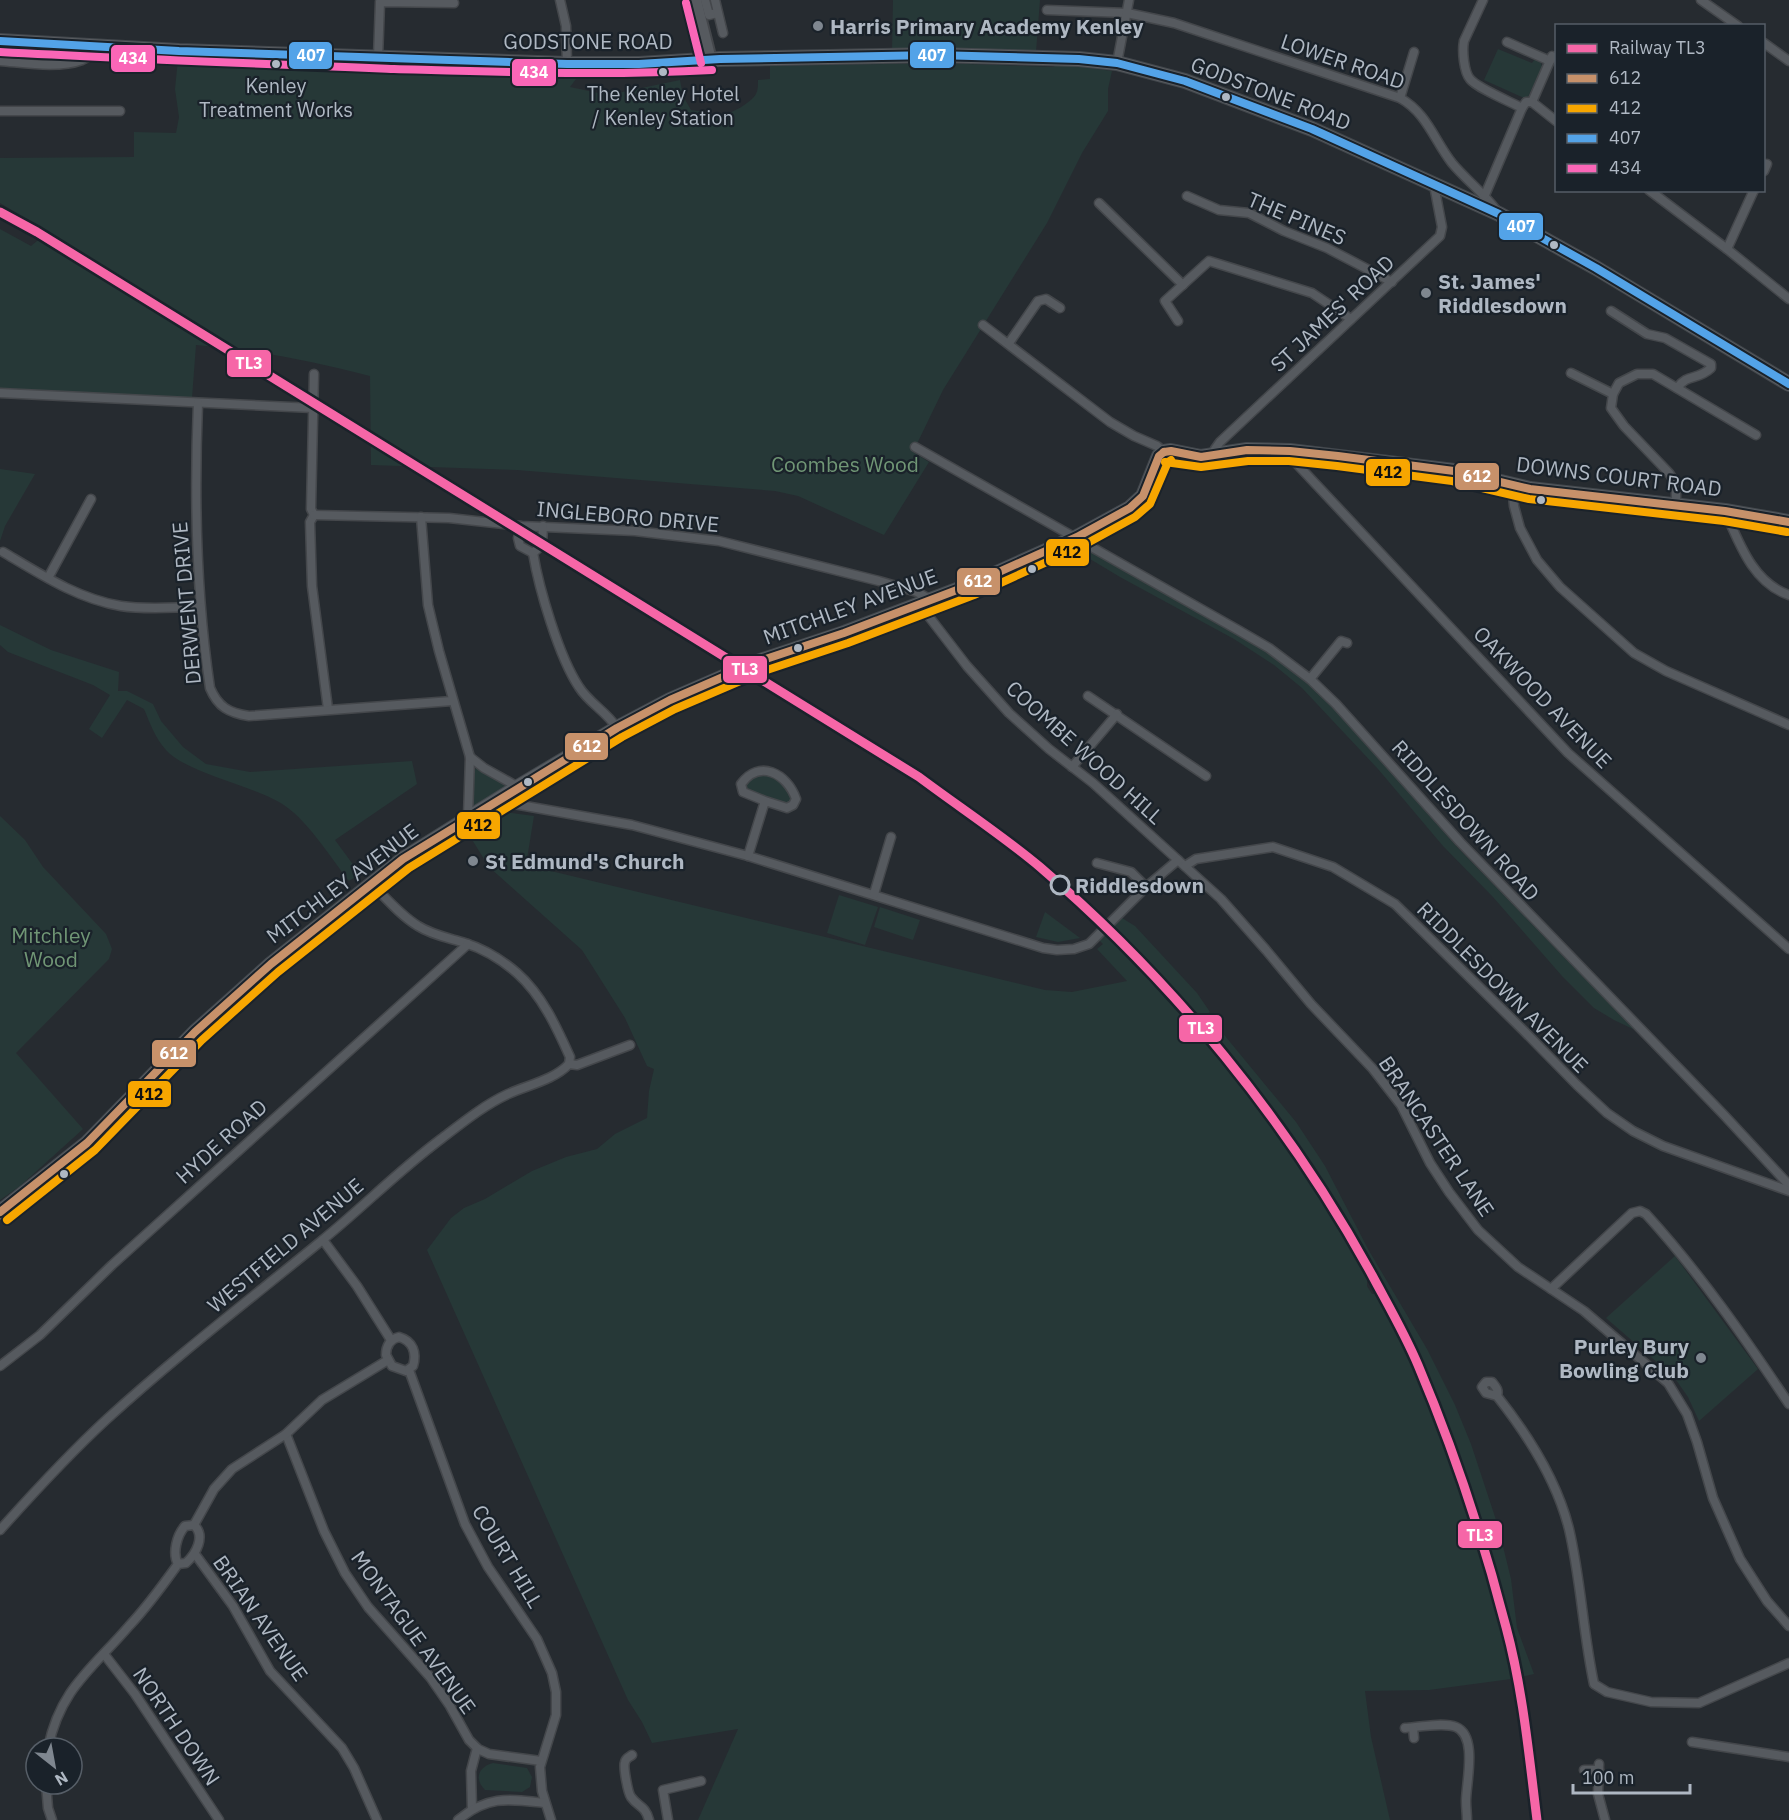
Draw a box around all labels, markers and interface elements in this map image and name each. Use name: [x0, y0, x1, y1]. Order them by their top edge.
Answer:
place label: Harris Primary Academy Kenley: [830, 12, 1144, 40]
marker: Harris Primary Academy Kenley: [811, 19, 825, 33]
legend: [1555, 24, 1765, 192]
street label: GODSTONE ROAD: [503, 27, 673, 55]
street label: LOWER ROAD: [1277, 27, 1409, 95]
text: Railway TL3: [1609, 36, 1706, 59]
line badge: 407: [288, 41, 333, 70]
line badge: 407: [909, 41, 955, 69]
line badge: 434: [110, 44, 156, 73]
text: 407: [297, 45, 325, 65]
text: 407: [918, 45, 946, 65]
text: 434: [119, 48, 148, 68]
street label: GODSTONE ROAD: [1187, 50, 1355, 136]
marker: Kenley Treatment Works: [270, 58, 282, 70]
line badge: 434: [511, 58, 557, 87]
text: 434: [520, 62, 549, 82]
marker: The Kenley Hotel / Kenley Station: [657, 66, 669, 78]
text: 612: [1609, 66, 1641, 89]
place label: Kenley Treatment Works: [199, 72, 353, 123]
place label: The Kenley Hotel / Kenley Station: [587, 80, 739, 131]
unlabelled marker: [1220, 91, 1232, 103]
text: 412: [1609, 96, 1641, 119]
text: 407: [1609, 126, 1641, 149]
text: 434: [1609, 156, 1642, 179]
street label: THE PINES: [1243, 185, 1351, 251]
line badge: 407: [1498, 212, 1544, 241]
text: 407: [1507, 216, 1535, 236]
unlabelled marker: [1548, 239, 1560, 251]
street label: ST JAMES' ROAD: [1264, 248, 1400, 378]
place label: St. James' Riddlesdown: [1438, 267, 1567, 319]
marker: St. James' Riddlesdown: [1419, 286, 1433, 300]
line badge: TL3: [226, 349, 272, 378]
text: TL3: [235, 353, 263, 373]
park label: Coombes Wood: [771, 450, 919, 478]
street label: DOWNS COURT ROAD: [1515, 450, 1723, 502]
line badge: 412: [1365, 458, 1411, 487]
text: 412: [1374, 462, 1402, 482]
line badge: 612: [1454, 462, 1500, 491]
text: 612: [1463, 466, 1491, 486]
street label: INGLEBORO DRIVE: [536, 494, 720, 538]
unlabelled marker: [1535, 494, 1547, 506]
street label: DERWENT DRIVE: [165, 520, 207, 686]
line badge: 412: [1045, 538, 1090, 567]
text: 412: [1053, 542, 1081, 562]
street label: MITCHLEY AVENUE: [759, 561, 941, 651]
unlabelled marker: [1026, 563, 1038, 575]
line badge: 612: [956, 567, 1001, 596]
text: 612: [964, 571, 992, 591]
street label: OAKWOOD AVENUE: [1468, 620, 1618, 774]
unlabelled marker: [792, 642, 804, 654]
line badge: TL3: [722, 655, 768, 684]
text: TL3: [731, 659, 759, 679]
street label: COOMBE WOOD HILL: [1000, 674, 1170, 830]
line badge: 612: [564, 732, 609, 761]
street label: RIDDLESDOWN ROAD: [1386, 733, 1546, 907]
text: 612: [573, 736, 601, 756]
unlabelled marker: [522, 776, 534, 788]
line badge: 412: [456, 811, 501, 840]
text: 412: [464, 815, 492, 835]
street label: MITCHLEY AVENUE: [260, 817, 424, 949]
place label: St Edmund's Church: [485, 847, 685, 875]
marker: St Edmund's Church: [466, 854, 480, 868]
place label: Riddlesdown: [1075, 871, 1204, 899]
marker: Riddlesdown: [1050, 875, 1070, 895]
street label: RIDDLESDOWN AVENUE: [1411, 895, 1595, 1079]
park label: Mitchley Wood: [11, 921, 91, 973]
line badge: TL3: [1178, 1014, 1223, 1043]
text: TL3: [1187, 1018, 1215, 1038]
line badge: 612: [151, 1039, 197, 1068]
text: 612: [160, 1043, 188, 1063]
street label: BRANCASTER LANE: [1373, 1050, 1501, 1222]
line badge: 412: [127, 1080, 172, 1108]
text: 412: [135, 1084, 163, 1104]
street label: HYDE ROAD: [169, 1092, 273, 1190]
unlabelled marker: [58, 1168, 70, 1180]
street label: WESTFIELD AVENUE: [201, 1171, 369, 1319]
place label: Purley Bury Bowling Club: [1559, 1332, 1690, 1384]
marker: Purley Bury Bowling Club: [1694, 1351, 1708, 1365]
street label: COURT HILL: [466, 1499, 550, 1613]
line badge: TL3: [1457, 1520, 1503, 1549]
text: TL3: [1466, 1525, 1494, 1545]
street label: MONTAGUE AVENUE: [345, 1545, 483, 1719]
street label: BRIAN AVENUE: [207, 1549, 315, 1687]
street label: NORTH DOWN: [127, 1661, 227, 1791]
north arrow: [24, 1736, 84, 1796]
scale bar: [1573, 1757, 1690, 1795]
text: 100 m: [1582, 1766, 1634, 1789]
text: N: [52, 1767, 72, 1790]

